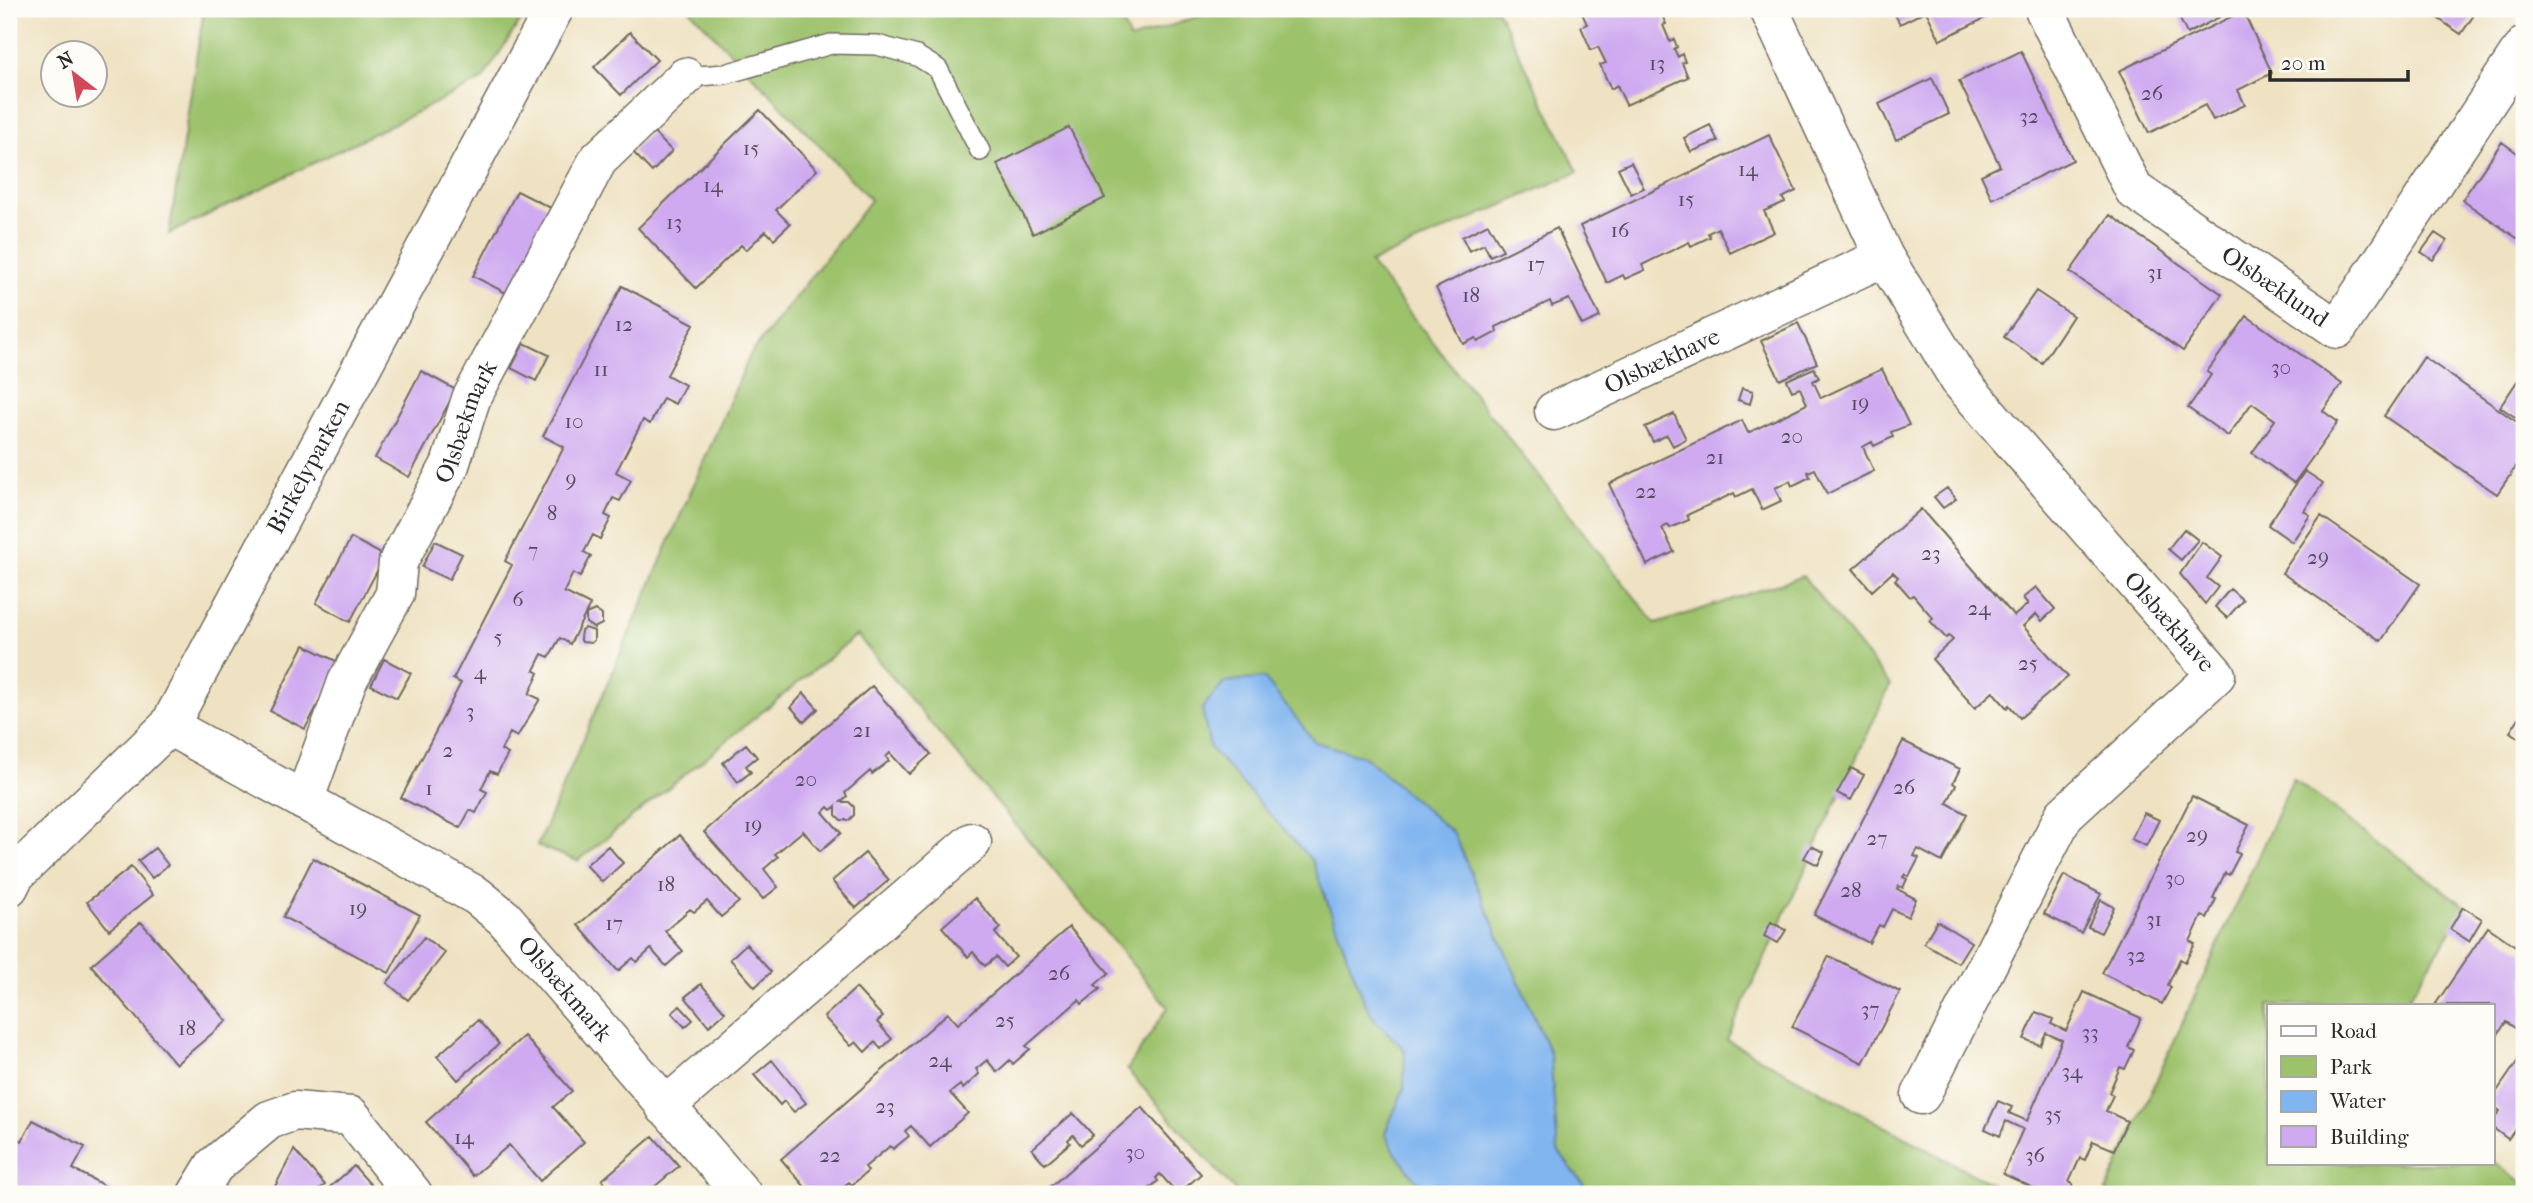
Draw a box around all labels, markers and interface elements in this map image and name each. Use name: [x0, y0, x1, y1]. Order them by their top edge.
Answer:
north arrow: [38, 38, 108, 108]
scale bar: [2270, 38, 2409, 82]
text: N: [54, 47, 78, 73]
house number: 13: [1649, 51, 1665, 75]
text: 20 m: [2281, 51, 2326, 75]
house number: 26: [2141, 81, 2164, 105]
house number: 32: [2019, 104, 2039, 128]
house number: 15: [743, 136, 759, 160]
house number: 14: [1738, 157, 1759, 181]
house number: 14: [703, 173, 724, 197]
house number: 15: [1678, 187, 1694, 211]
house number: 13: [666, 210, 682, 234]
house number: 16: [1611, 218, 1630, 242]
street label: Olsbæklund: [2216, 240, 2335, 334]
house number: 17: [1527, 252, 1545, 276]
house number: 31: [2147, 260, 2163, 284]
house number: 18: [1462, 283, 1480, 307]
house number: 12: [615, 312, 633, 336]
street label: Olsbækhave: [1600, 322, 1724, 400]
street label: Olsbækmark: [429, 355, 503, 488]
house number: 30: [2271, 355, 2291, 379]
house number: 11: [594, 357, 609, 381]
house number: 19: [1851, 391, 1869, 415]
street label: Birkelyparken: [261, 395, 355, 538]
house number: 10: [565, 409, 583, 433]
house number: 20: [1781, 424, 1803, 448]
house number: 21: [1706, 445, 1724, 469]
house number: 9: [565, 467, 577, 491]
house number: 22: [1635, 479, 1657, 503]
house number: 8: [547, 501, 557, 525]
house number: 7: [528, 538, 538, 562]
house number: 23: [1921, 541, 1941, 565]
house number: 29: [2307, 545, 2329, 569]
street label: Olsbækhave: [2118, 566, 2221, 678]
house number: 6: [512, 587, 524, 611]
house number: 24: [1967, 596, 1991, 620]
house number: 5: [493, 625, 503, 649]
house number: 25: [2018, 651, 2038, 675]
house number: 4: [474, 660, 487, 684]
house number: 3: [466, 699, 474, 723]
house number: 21: [853, 718, 871, 742]
house number: 2: [443, 738, 454, 762]
house number: 20: [795, 767, 817, 791]
house number: 26: [1893, 775, 1916, 799]
house number: 1: [425, 776, 433, 800]
house number: 19: [744, 813, 762, 837]
house number: 29: [2186, 823, 2208, 847]
house number: 27: [1867, 826, 1887, 850]
house number: 30: [2165, 866, 2185, 890]
house number: 18: [657, 872, 675, 896]
house number: 28: [1840, 878, 1862, 902]
house number: 19: [349, 896, 367, 920]
house number: 31: [2146, 907, 2162, 931]
house number: 17: [605, 911, 623, 935]
street label: Olsbækmark: [512, 930, 618, 1048]
house number: 32: [2126, 943, 2146, 967]
house number: 26: [1048, 961, 1071, 985]
house number: 37: [1861, 997, 1879, 1021]
legend: [2267, 1004, 2494, 1164]
house number: 25: [995, 1008, 1015, 1032]
house number: 18: [178, 1016, 196, 1040]
text: Road: [2330, 1019, 2377, 1043]
house number: 33: [2081, 1020, 2099, 1044]
house number: 24: [928, 1048, 952, 1072]
text: Park: [2330, 1055, 2372, 1079]
house number: 34: [2061, 1059, 2083, 1083]
text: Water: [2329, 1089, 2386, 1113]
house number: 23: [875, 1094, 895, 1118]
house number: 35: [2044, 1102, 2062, 1126]
house number: 14: [454, 1125, 475, 1149]
text: Building: [2330, 1125, 2409, 1149]
house number: 30: [1125, 1140, 1145, 1164]
house number: 22: [819, 1143, 841, 1167]
house number: 36: [2025, 1143, 2046, 1167]

